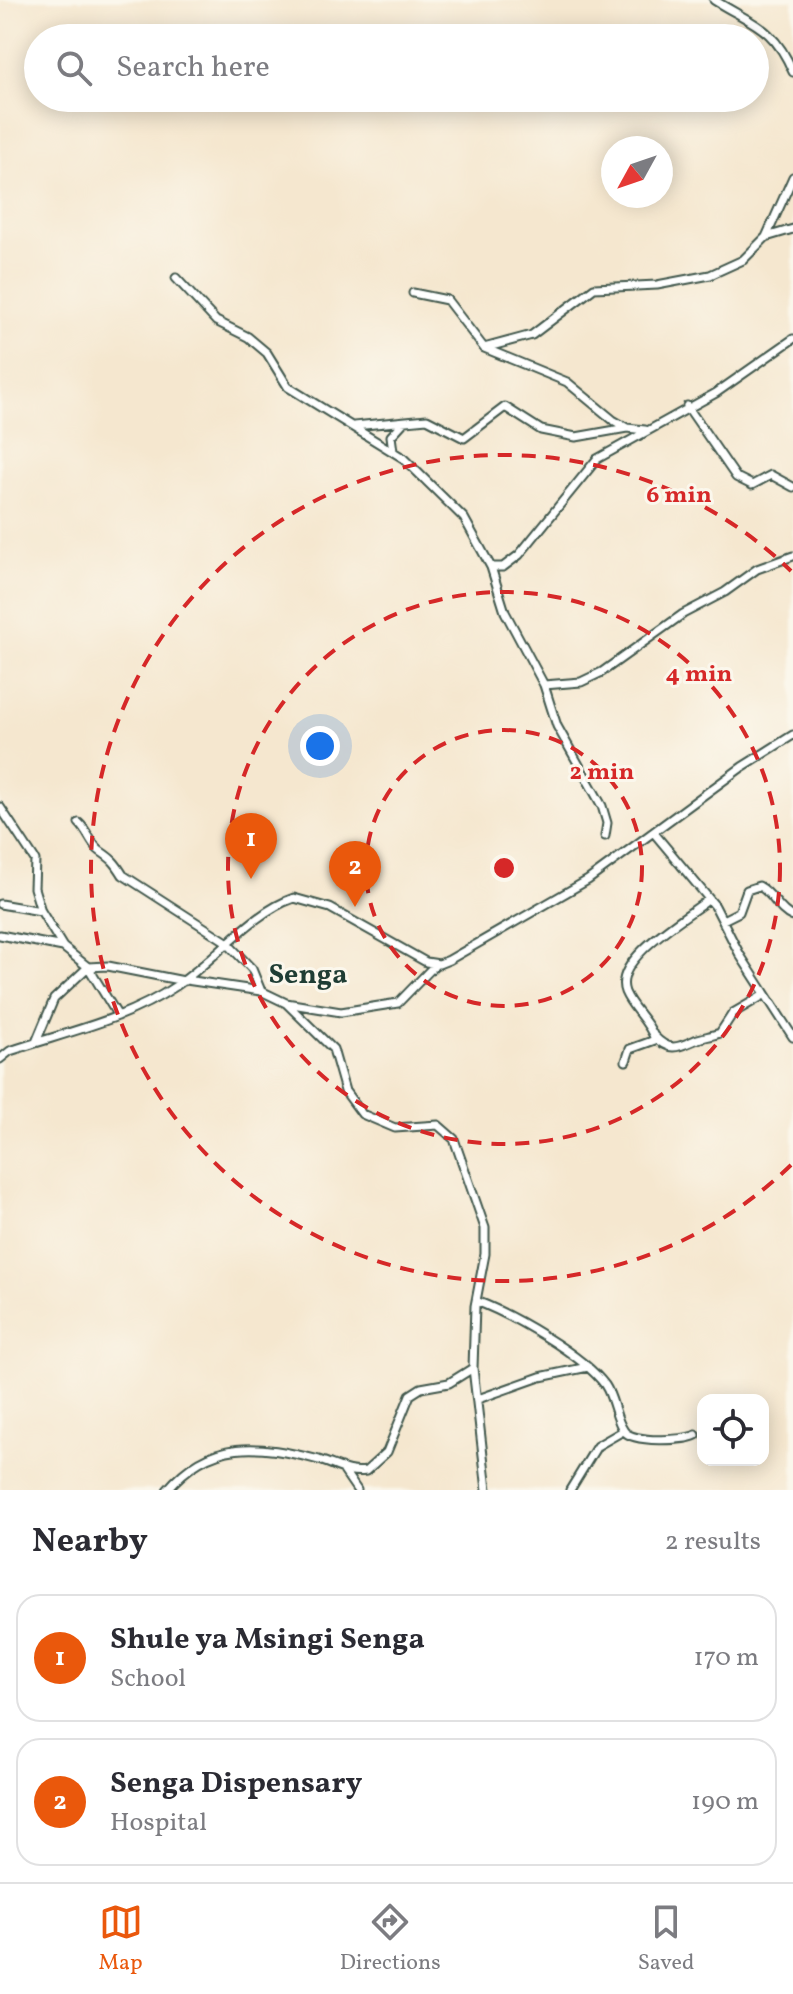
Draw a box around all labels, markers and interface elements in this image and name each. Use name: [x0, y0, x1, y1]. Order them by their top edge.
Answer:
search box: [24, 24, 769, 112]
icon: search: [52, 46, 96, 90]
text: Search here: [116, 47, 270, 89]
north arrow: [601, 136, 673, 208]
text: 6 min: [646, 479, 712, 513]
text: 4 min: [666, 658, 733, 692]
your location: [300, 726, 340, 766]
text: 2 min: [570, 756, 635, 790]
pin: 1: [225, 813, 277, 879]
pin: 2: [329, 841, 381, 907]
centre of rings: [490, 854, 518, 882]
district label: Senga: [268, 956, 348, 995]
map controls: [697, 1394, 769, 1466]
button: locate: [697, 1394, 769, 1466]
text: Nearby: [32, 1519, 148, 1566]
text: 2 results: [665, 1524, 761, 1560]
text: Shule ya Msingi Senga: [110, 1619, 425, 1661]
text: 1: [55, 1640, 65, 1676]
text: 170 m: [694, 1640, 759, 1676]
text: School: [110, 1661, 186, 1697]
text: Senga Dispensary: [110, 1763, 362, 1805]
text: 2: [53, 1784, 67, 1820]
text: 190 m: [691, 1784, 759, 1820]
text: Hospital: [110, 1805, 207, 1841]
tab: Map: [99, 1900, 143, 1979]
tab: Directions: [340, 1900, 441, 1979]
tab: Saved: [638, 1900, 694, 1979]

